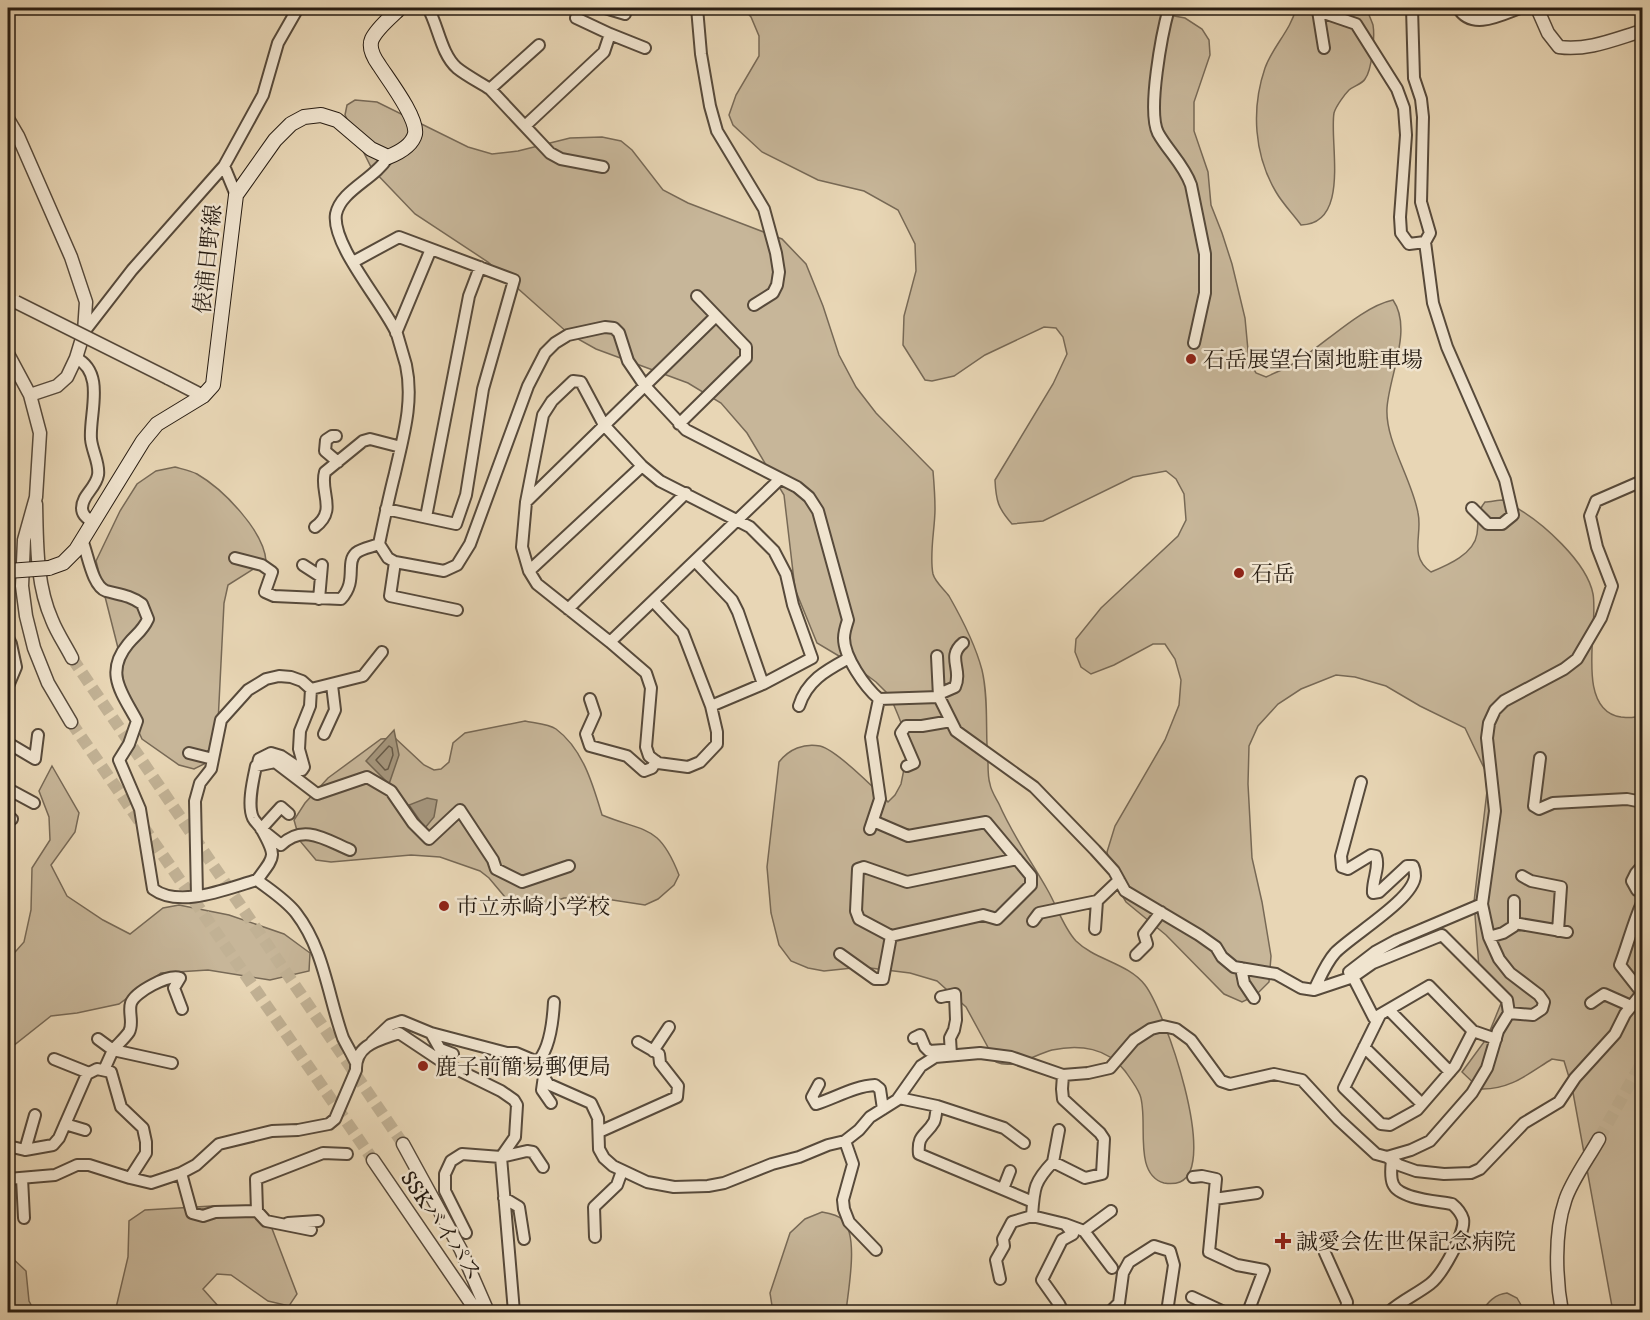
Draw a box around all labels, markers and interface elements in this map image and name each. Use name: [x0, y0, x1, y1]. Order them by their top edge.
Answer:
street label: 俵浦日野線: [189, 203, 228, 315]
place label: 石岳展望台園地駐車場: [1203, 347, 1423, 374]
marker: 石岳展望台園地駐車場: [1184, 352, 1198, 366]
place label: 石岳: [1251, 561, 1295, 588]
marker: 石岳: [1232, 566, 1246, 580]
place label: 市立赤崎小学校: [456, 894, 610, 921]
marker: 市立赤崎小学校: [437, 899, 451, 913]
place label: 鹿子前簡易郵便局: [435, 1054, 611, 1081]
marker: 鹿子前簡易郵便局: [416, 1059, 430, 1073]
street label: SSKバイパス: [394, 1166, 487, 1286]
place label: 誠愛会佐世保記念病院: [1296, 1229, 1516, 1256]
marker: 誠愛会佐世保記念病院: [1274, 1232, 1292, 1250]

